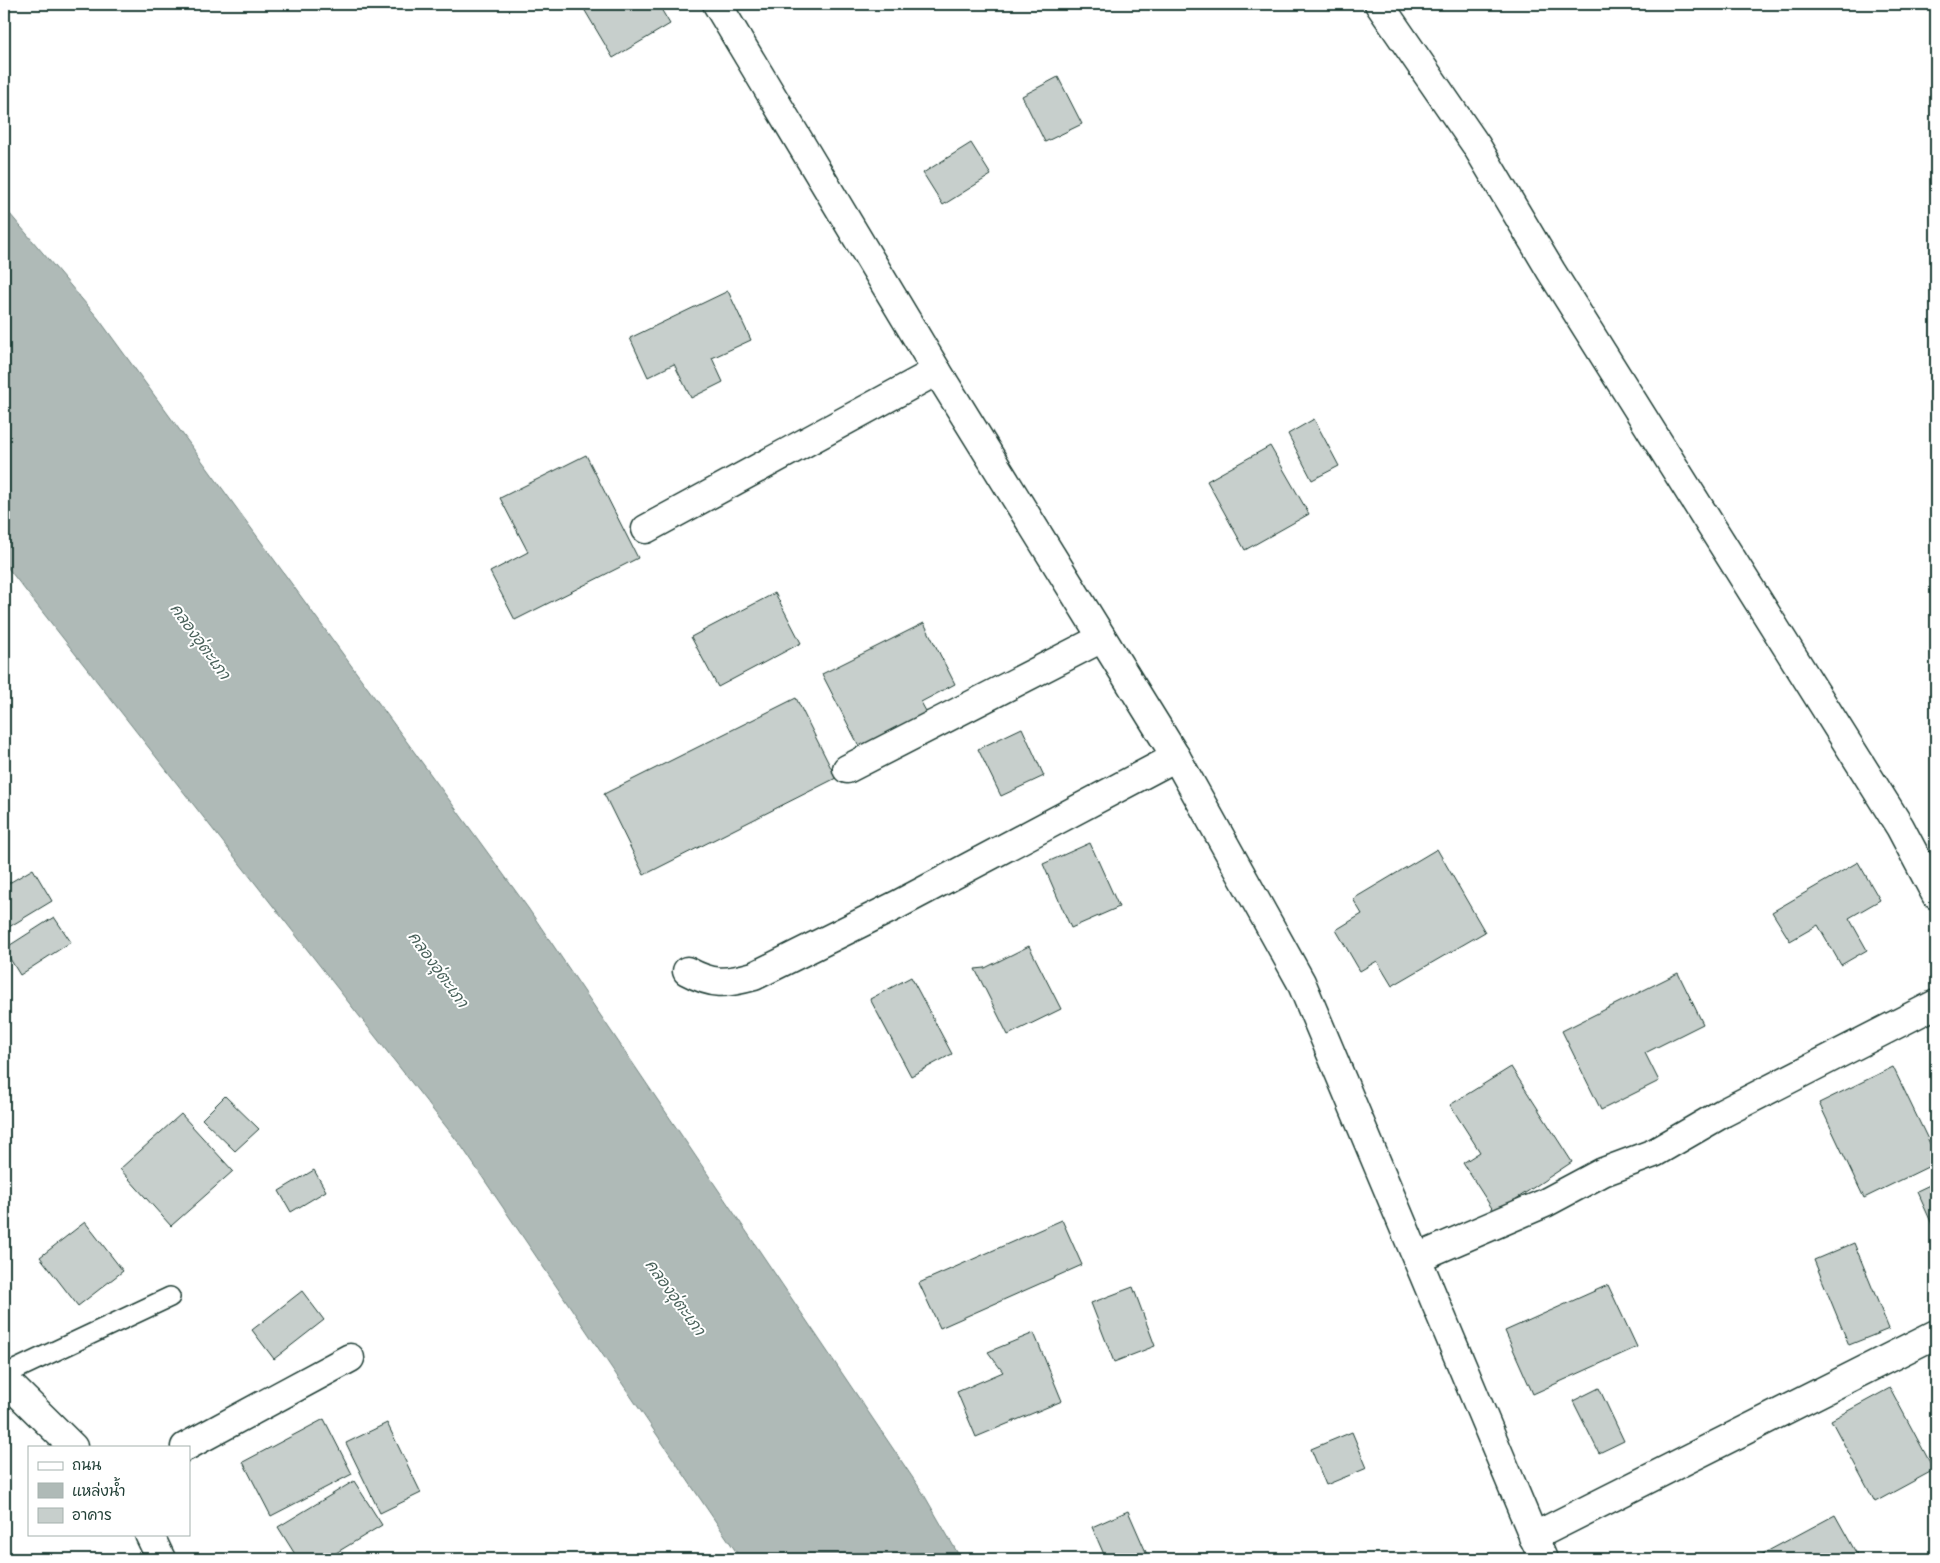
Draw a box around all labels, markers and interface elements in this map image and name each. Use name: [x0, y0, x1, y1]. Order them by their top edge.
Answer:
water label: คลองอุ่ตะเภา: [164, 599, 236, 685]
water label: คลองอุ่ตะเภา: [402, 927, 474, 1013]
water label: คลองอุ่ตะเภา: [639, 1255, 711, 1341]
legend: [28, 1446, 190, 1536]
text: ถนน: [72, 1458, 101, 1476]
text: แหล่งน้ำ: [72, 1477, 126, 1502]
text: อาคาร: [72, 1508, 112, 1526]

